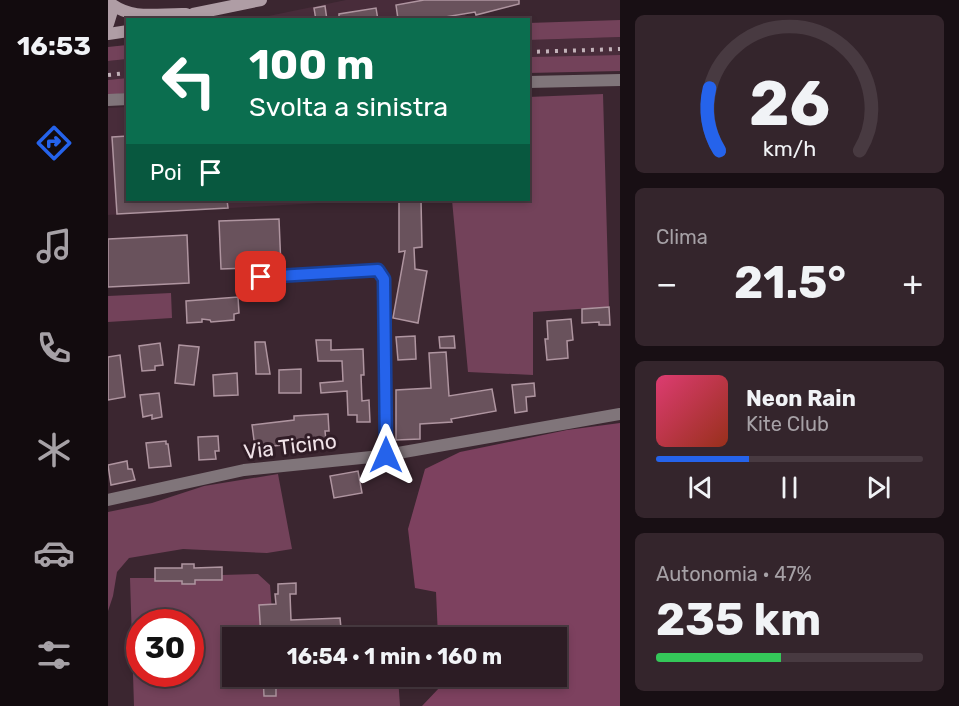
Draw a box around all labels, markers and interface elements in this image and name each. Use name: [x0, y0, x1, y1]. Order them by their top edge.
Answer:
text: 16:53: [17, 30, 91, 62]
text: 100 m: [249, 40, 374, 90]
icon: left: [150, 42, 228, 120]
text: 26: [749, 67, 830, 141]
text: Svolta a sinistra: [249, 91, 448, 123]
icon: directions: [33, 122, 75, 164]
text: km/h: [763, 136, 816, 161]
icon: arrive: [194, 156, 227, 189]
text: Poi: [150, 159, 182, 186]
icon: music: [33, 225, 75, 267]
text: Clima: [656, 225, 708, 249]
pin: [235, 251, 286, 302]
text: 21.5°: [734, 256, 846, 309]
icon: arrive: [244, 260, 277, 293]
text: −: [656, 264, 677, 303]
text: +: [902, 264, 923, 303]
icon: phone: [33, 327, 75, 369]
text: Neon Rain: [746, 385, 856, 412]
text: Kite Club: [746, 412, 829, 436]
position arrow: [354, 423, 418, 487]
street label: Via Ticino: [242, 428, 338, 464]
icon: climate: [33, 429, 75, 471]
icon: previous: [684, 471, 717, 504]
icon: pause: [773, 471, 806, 504]
icon: next: [862, 471, 895, 504]
icon: car: [33, 532, 75, 574]
text: Autonomia · 47%: [656, 562, 812, 586]
text: 235 km: [656, 593, 821, 646]
speed limit sign: 30: [126, 609, 204, 687]
icon: filters: [33, 634, 75, 676]
text: 16:54 · 1 min · 160 m: [287, 643, 502, 670]

